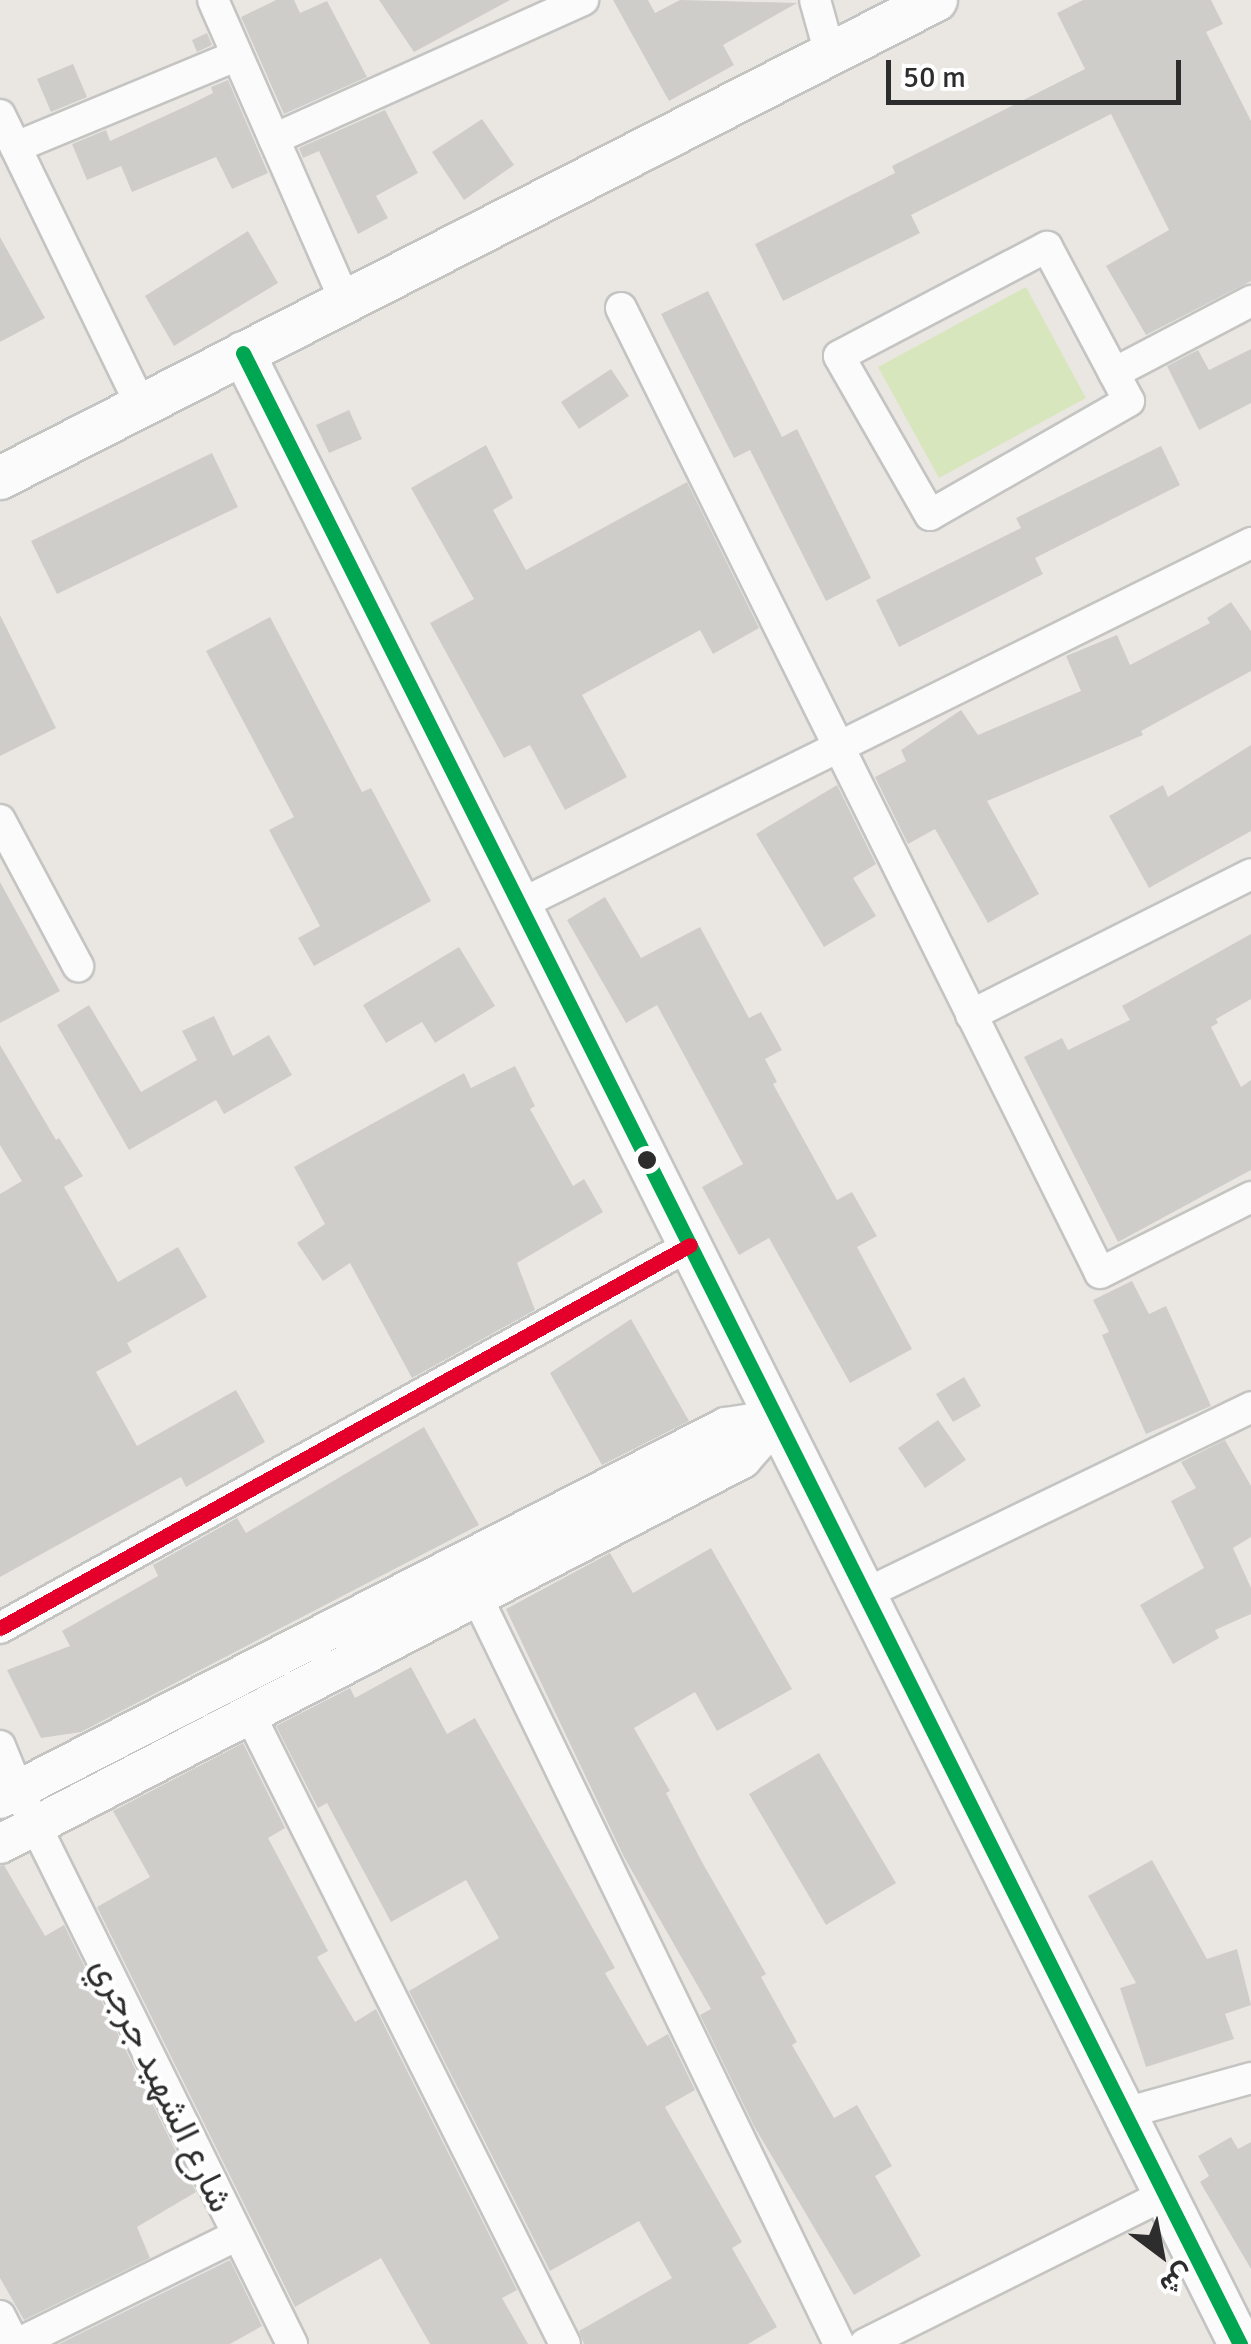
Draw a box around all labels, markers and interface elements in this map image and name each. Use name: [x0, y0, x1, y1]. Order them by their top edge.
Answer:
scale bar: [891, 40, 1186, 102]
text: 50 m: [903, 59, 966, 96]
unlabelled marker: [637, 1150, 657, 1170]
street label: شارع الشهيد جرجري: [82, 1951, 242, 2219]
north arrow: [1111, 2204, 1211, 2304]
text: ش: [1154, 2256, 1200, 2303]

